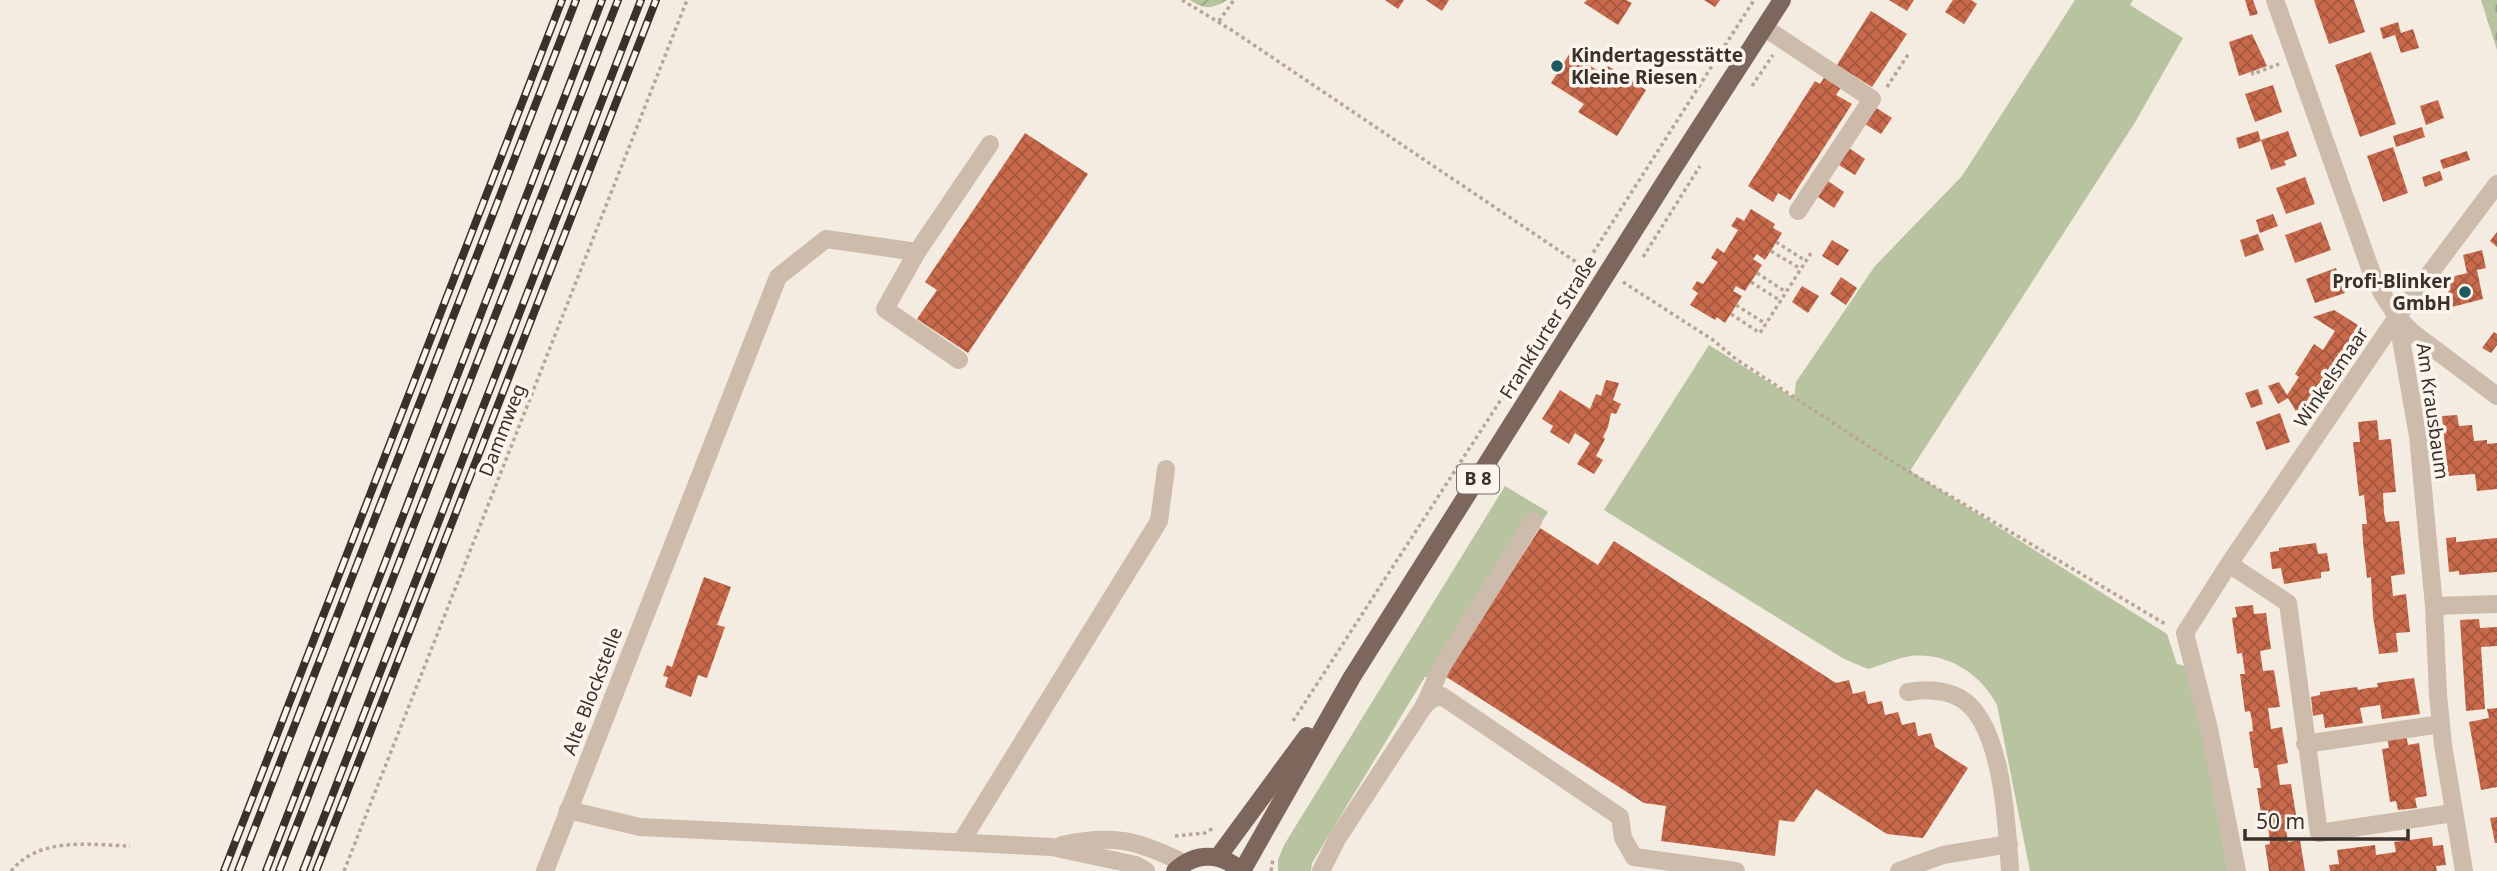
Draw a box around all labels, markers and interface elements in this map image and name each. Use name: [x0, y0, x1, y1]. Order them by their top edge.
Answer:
place label: Kindertagesstätte Kleine Riesen: [1571, 42, 1743, 90]
marker: Kindertagesstätte Kleine Riesen: [1549, 58, 1565, 74]
street label: Frankfurter Straße: [1493, 250, 1603, 404]
place label: Profi-Blinker GmbH: [2332, 268, 2452, 316]
marker: Profi-Blinker GmbH: [2457, 284, 2473, 300]
street label: Winkelsmaar: [2288, 321, 2374, 432]
street label: Am Krausbaum: [2411, 341, 2455, 481]
street label: Dammweg: [472, 380, 532, 480]
road number: B 8: [1457, 464, 1499, 494]
street label: Alte Blockstelle: [556, 623, 628, 759]
scale bar: [2245, 798, 2408, 842]
text: 50 m: [2256, 807, 2305, 835]

